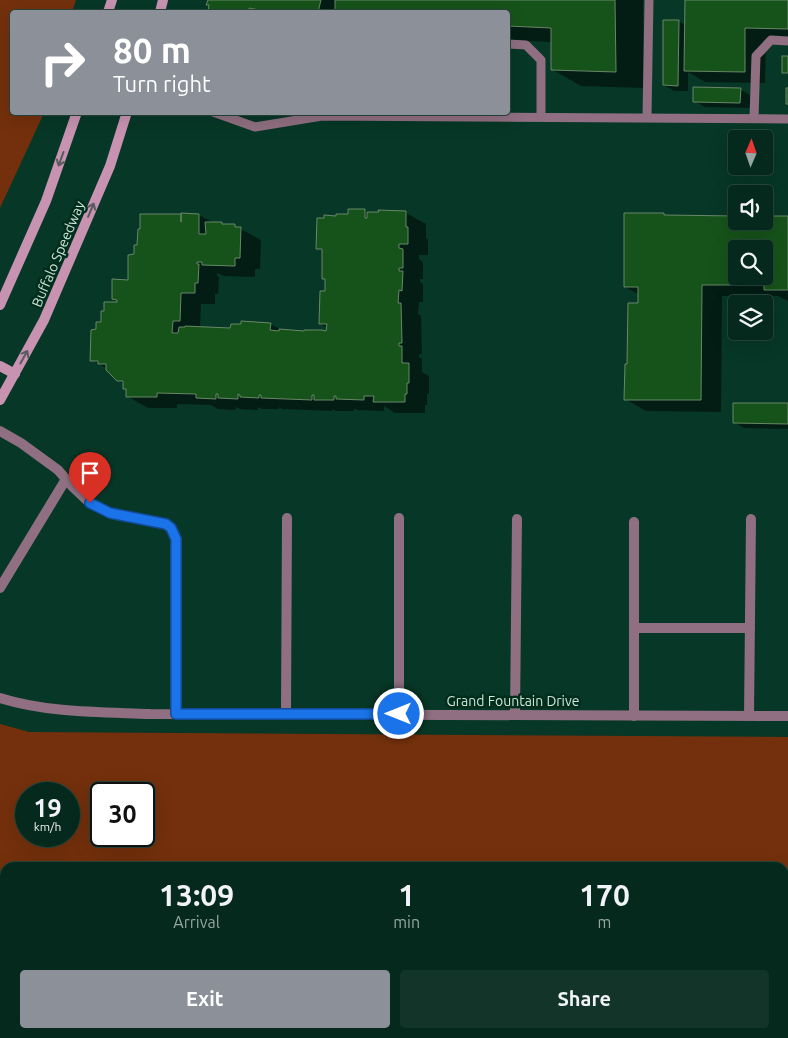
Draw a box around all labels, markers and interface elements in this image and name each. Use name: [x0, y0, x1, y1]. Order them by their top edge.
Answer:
icon: right: [30, 30, 95, 95]
text: 80 m: [113, 30, 191, 70]
text: Turn right: [113, 71, 211, 96]
north arrow: [728, 130, 772, 175]
map controls: [728, 130, 773, 340]
one-way arrow: [56, 150, 65, 166]
button: sound: [728, 185, 773, 230]
street label: Buffalo Speedway: [28, 198, 88, 309]
one-way arrow: [87, 203, 97, 218]
button: search: [728, 240, 773, 285]
button: layers: [728, 295, 773, 340]
one-way arrow: [19, 351, 29, 365]
pin: [69, 452, 111, 503]
icon: arrive: [76, 459, 104, 487]
position arrow: [372, 687, 424, 739]
street label: Grand Fountain Drive: [446, 693, 580, 709]
speed limit sign: 30: [90, 782, 155, 847]
text: 19: [33, 794, 62, 822]
text: km/h: [34, 820, 61, 833]
text: 13:09: [159, 878, 234, 912]
text: 1: [398, 878, 415, 912]
text: 170: [579, 878, 630, 912]
text: Arrival: [173, 913, 220, 931]
text: min: [393, 913, 420, 931]
text: m: [598, 913, 611, 931]
button: Exit: [20, 970, 390, 1028]
button: Share: [400, 970, 769, 1028]

